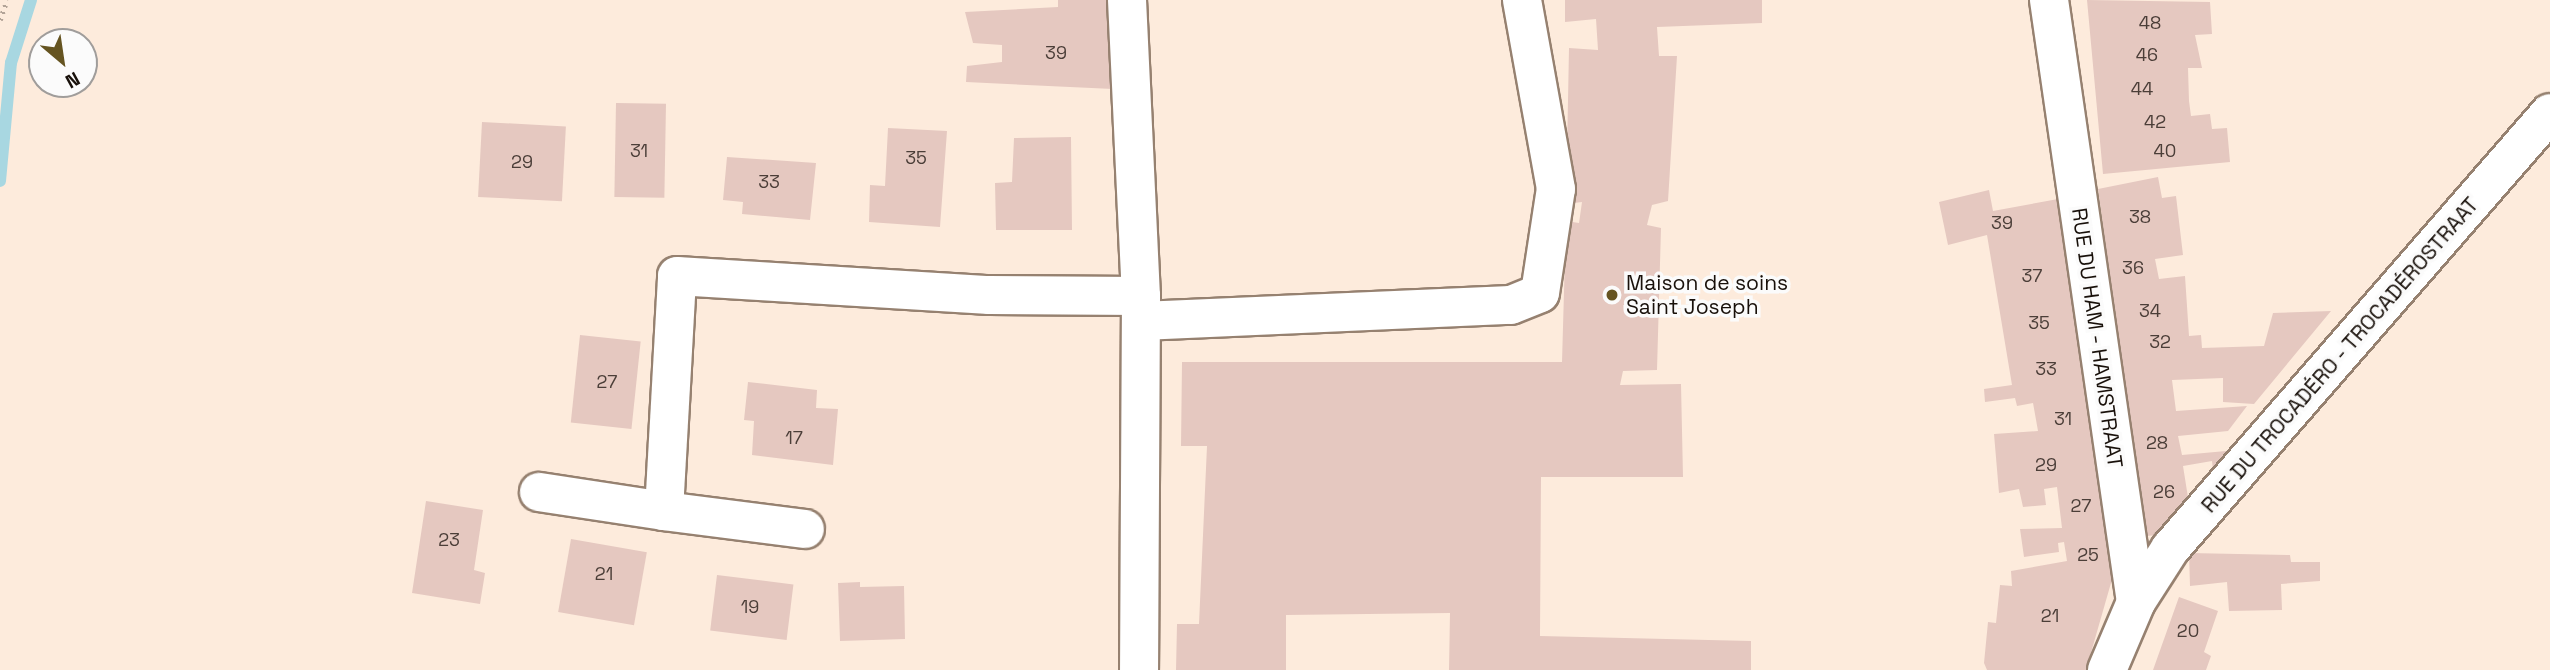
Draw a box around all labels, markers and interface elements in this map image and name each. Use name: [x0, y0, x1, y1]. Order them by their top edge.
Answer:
house number: 48: [2139, 12, 2161, 34]
north arrow: [28, 28, 98, 98]
house number: 39: [1045, 42, 1067, 64]
house number: 46: [2136, 44, 2158, 66]
text: N: [61, 66, 84, 94]
house number: 44: [2131, 78, 2153, 100]
house number: 42: [2144, 111, 2166, 133]
house number: 31: [630, 140, 648, 162]
house number: 40: [2154, 140, 2176, 162]
house number: 35: [905, 147, 927, 169]
house number: 29: [511, 151, 533, 173]
house number: 33: [758, 171, 780, 193]
street label: RUE DU TROCADÉRO - TROCADÉROSTRAAT: [2195, 191, 2485, 519]
street label: RUE DU HAM - HAMSTRAAT: [2066, 206, 2128, 470]
house number: 38: [2129, 206, 2151, 228]
house number: 39: [1991, 212, 2013, 234]
house number: 36: [2122, 257, 2144, 279]
house number: 37: [2021, 265, 2043, 287]
place label: Maison de soins Saint Joseph: [1626, 270, 1788, 320]
marker: Maison de soins Saint Joseph: [1604, 287, 1620, 303]
house number: 34: [2139, 300, 2161, 322]
house number: 35: [2028, 312, 2050, 334]
house number: 32: [2149, 331, 2171, 353]
house number: 33: [2035, 358, 2057, 380]
house number: 27: [597, 371, 617, 393]
house number: 31: [2054, 408, 2072, 430]
house number: 17: [785, 427, 803, 449]
house number: 28: [2146, 432, 2168, 454]
house number: 29: [2035, 454, 2057, 476]
house number: 26: [2153, 481, 2175, 503]
house number: 27: [2071, 495, 2091, 517]
house number: 23: [438, 529, 460, 551]
house number: 25: [2077, 544, 2099, 566]
house number: 21: [595, 563, 613, 585]
house number: 19: [741, 596, 759, 618]
house number: 21: [2041, 605, 2059, 627]
house number: 20: [2177, 620, 2199, 642]

